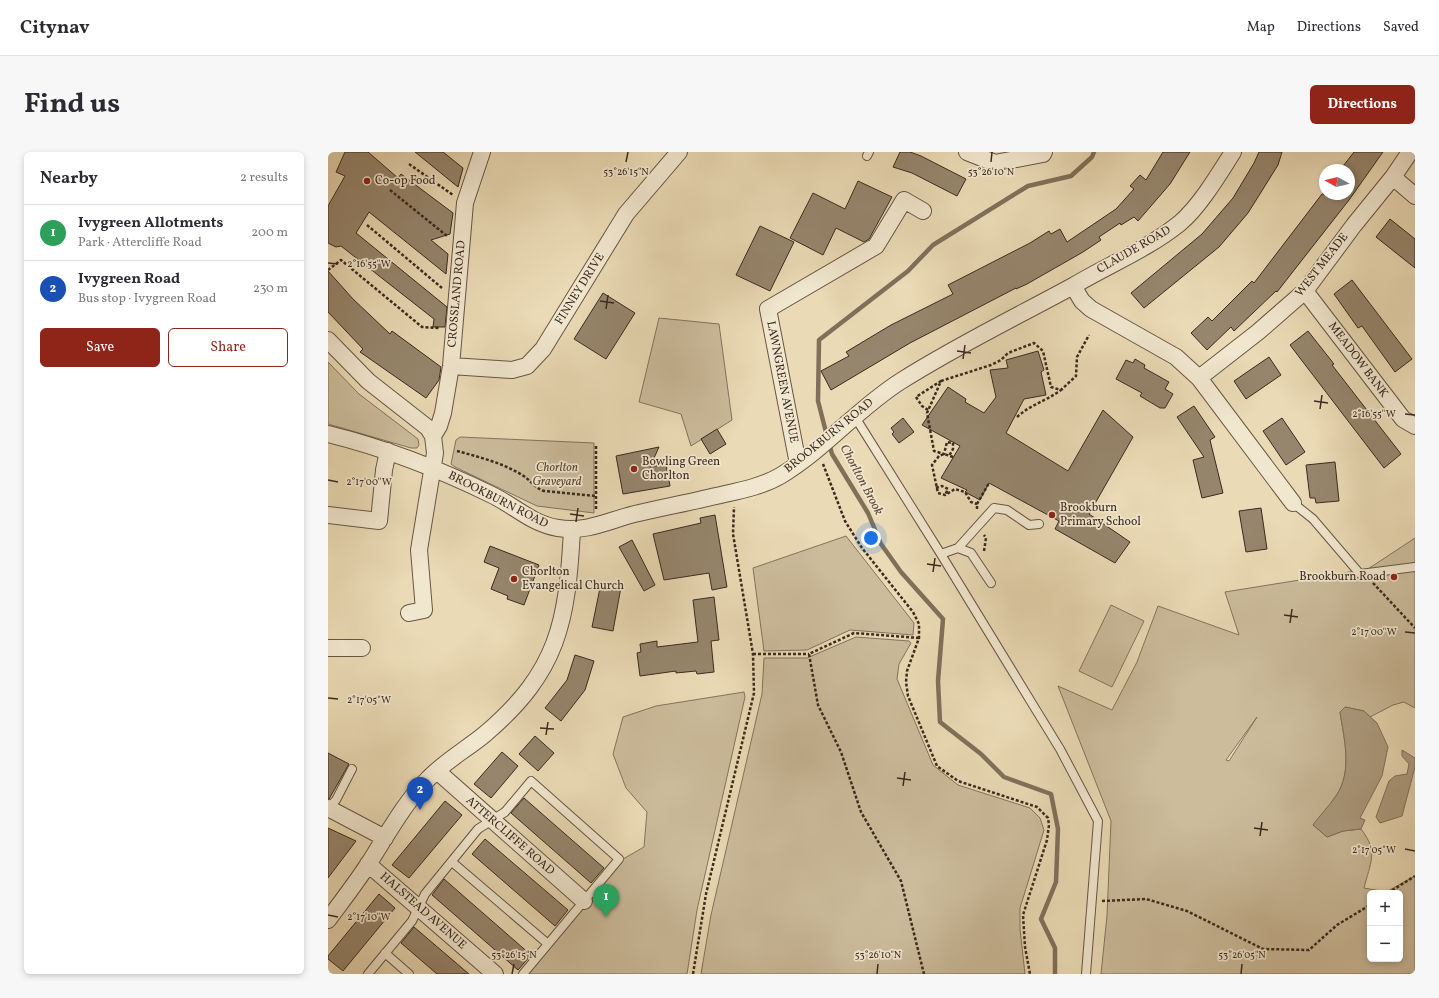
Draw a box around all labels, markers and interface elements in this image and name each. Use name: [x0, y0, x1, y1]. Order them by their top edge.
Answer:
text: Citynav: [20, 15, 90, 41]
text: Map: [1247, 18, 1275, 37]
text: Directions: [1297, 18, 1361, 37]
text: Saved: [1383, 18, 1419, 37]
text: Find us: [24, 85, 120, 124]
button: Directions: [1310, 85, 1415, 124]
north arrow: [1319, 164, 1355, 200]
text: 53°26'15"N: [603, 165, 649, 179]
text: 53°26'10"N: [968, 165, 1015, 179]
text: Nearby: [40, 167, 98, 190]
text: 2 results: [240, 169, 288, 187]
place label: Co-op Food: [375, 173, 436, 189]
marker: Co-op Food: [362, 176, 372, 186]
text: Ivygreen Allotments: [78, 213, 223, 234]
street label: CLAUDE ROAD: [1094, 222, 1174, 278]
text: 1: [50, 224, 56, 242]
text: 200 m: [251, 224, 288, 242]
street label: WEST MEADE: [1292, 230, 1352, 300]
text: Park · Attercliffe Road: [78, 234, 202, 252]
street label: CROSSLAND ROAD: [444, 240, 470, 348]
street label: FINNEY DRIVE: [551, 250, 609, 328]
text: 2°16'55"W: [347, 257, 391, 271]
text: Ivygreen Road: [78, 269, 180, 290]
text: 2: [50, 280, 56, 298]
text: 230 m: [253, 280, 288, 298]
text: Bus stop · Ivygreen Road: [78, 290, 216, 308]
street label: MEADOW BANK: [1324, 319, 1392, 401]
street label: LAWNGREEN AVENUE: [762, 320, 802, 444]
button: Save: [40, 328, 160, 367]
button: Share: [168, 328, 288, 367]
street label: BROOKBURN ROAD: [781, 395, 877, 477]
text: 2°16'55"W: [1352, 407, 1396, 421]
water label: Chorlton Brook: [835, 441, 887, 519]
place label: Bowling Green Chorlton: [642, 454, 720, 484]
park label: Chorlton Graveyard: [533, 460, 582, 490]
marker: Bowling Green Chorlton: [629, 464, 639, 474]
street label: BROOKBURN ROAD: [445, 468, 551, 532]
text: 2°17'00"W: [346, 475, 392, 489]
place label: Brookburn Primary School: [1060, 500, 1141, 530]
marker: Brookburn Primary School: [1047, 510, 1057, 520]
your location: [861, 528, 881, 548]
place label: Chorlton Evangelical Church: [522, 564, 624, 594]
place label: Brookburn Road: [1299, 569, 1386, 585]
marker: Brookburn Road: [1389, 572, 1399, 582]
marker: Chorlton Evangelical Church: [509, 574, 519, 584]
text: 2°17'00"W: [1351, 625, 1397, 639]
text: 2°17'05"W: [347, 693, 391, 707]
pin: 2: [407, 777, 433, 810]
street label: ATTERCLIFFE ROAD: [462, 793, 558, 879]
text: 2°17'05"W: [1352, 843, 1396, 857]
street label: HALSTEAD AVENUE: [376, 869, 470, 953]
pin: 1: [593, 884, 619, 917]
map controls: [1367, 890, 1403, 962]
button: +: [1367, 890, 1403, 926]
text: 2°17'10"W: [347, 910, 391, 924]
button: −: [1367, 926, 1403, 962]
text: 53°26'15"N: [491, 948, 537, 962]
text: 53°26'10"N: [855, 948, 902, 962]
text: 53°26'05"N: [1218, 948, 1266, 962]

